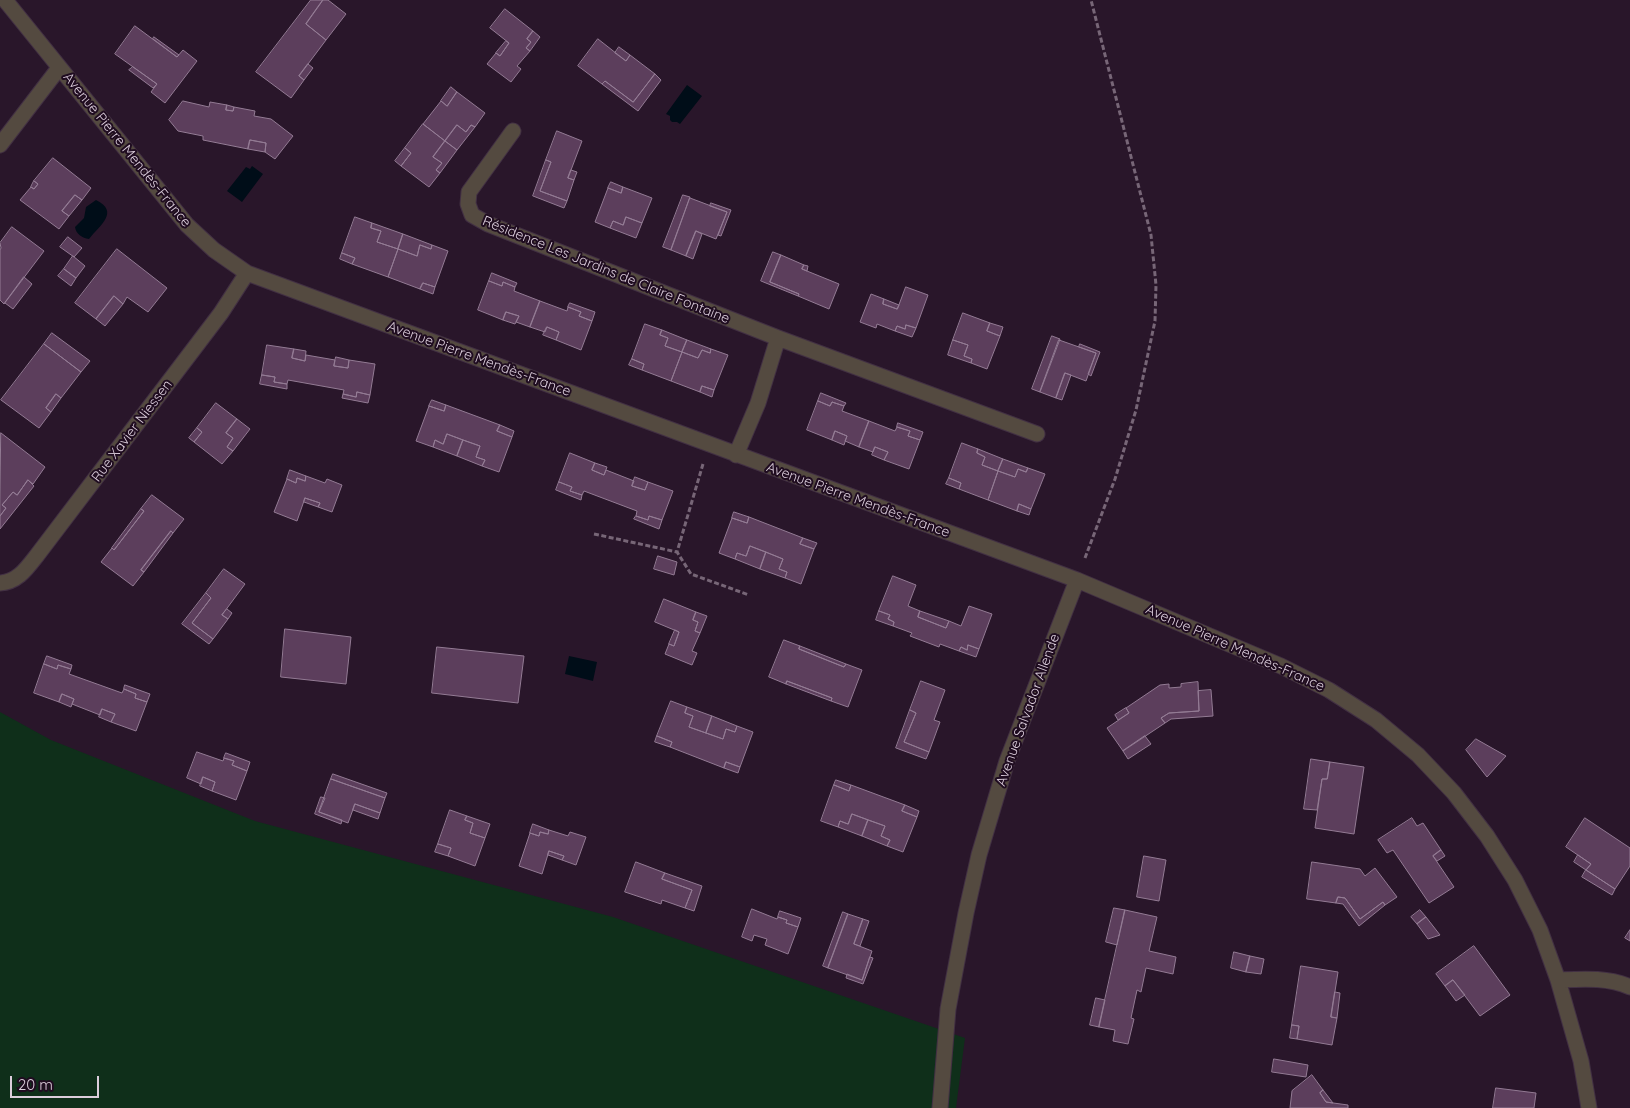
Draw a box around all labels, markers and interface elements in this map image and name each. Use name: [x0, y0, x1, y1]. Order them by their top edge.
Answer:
street label: Avenue Pierre Mendès-France: [59, 69, 195, 231]
street label: Résidence Les Jardins de Claire Fontaine: [480, 213, 732, 327]
street label: Avenue Pierre Mendès-France: [385, 318, 573, 400]
street label: Rue Xavier Niessen: [88, 377, 176, 485]
street label: Avenue Pierre Mendès-France: [764, 459, 952, 541]
street label: Avenue Pierre Mendès-France: [1143, 601, 1327, 695]
street label: Avenue Salvador Allende: [993, 632, 1063, 788]
scale bar: [12, 1066, 101, 1098]
text: 20 m: [18, 1075, 53, 1094]

